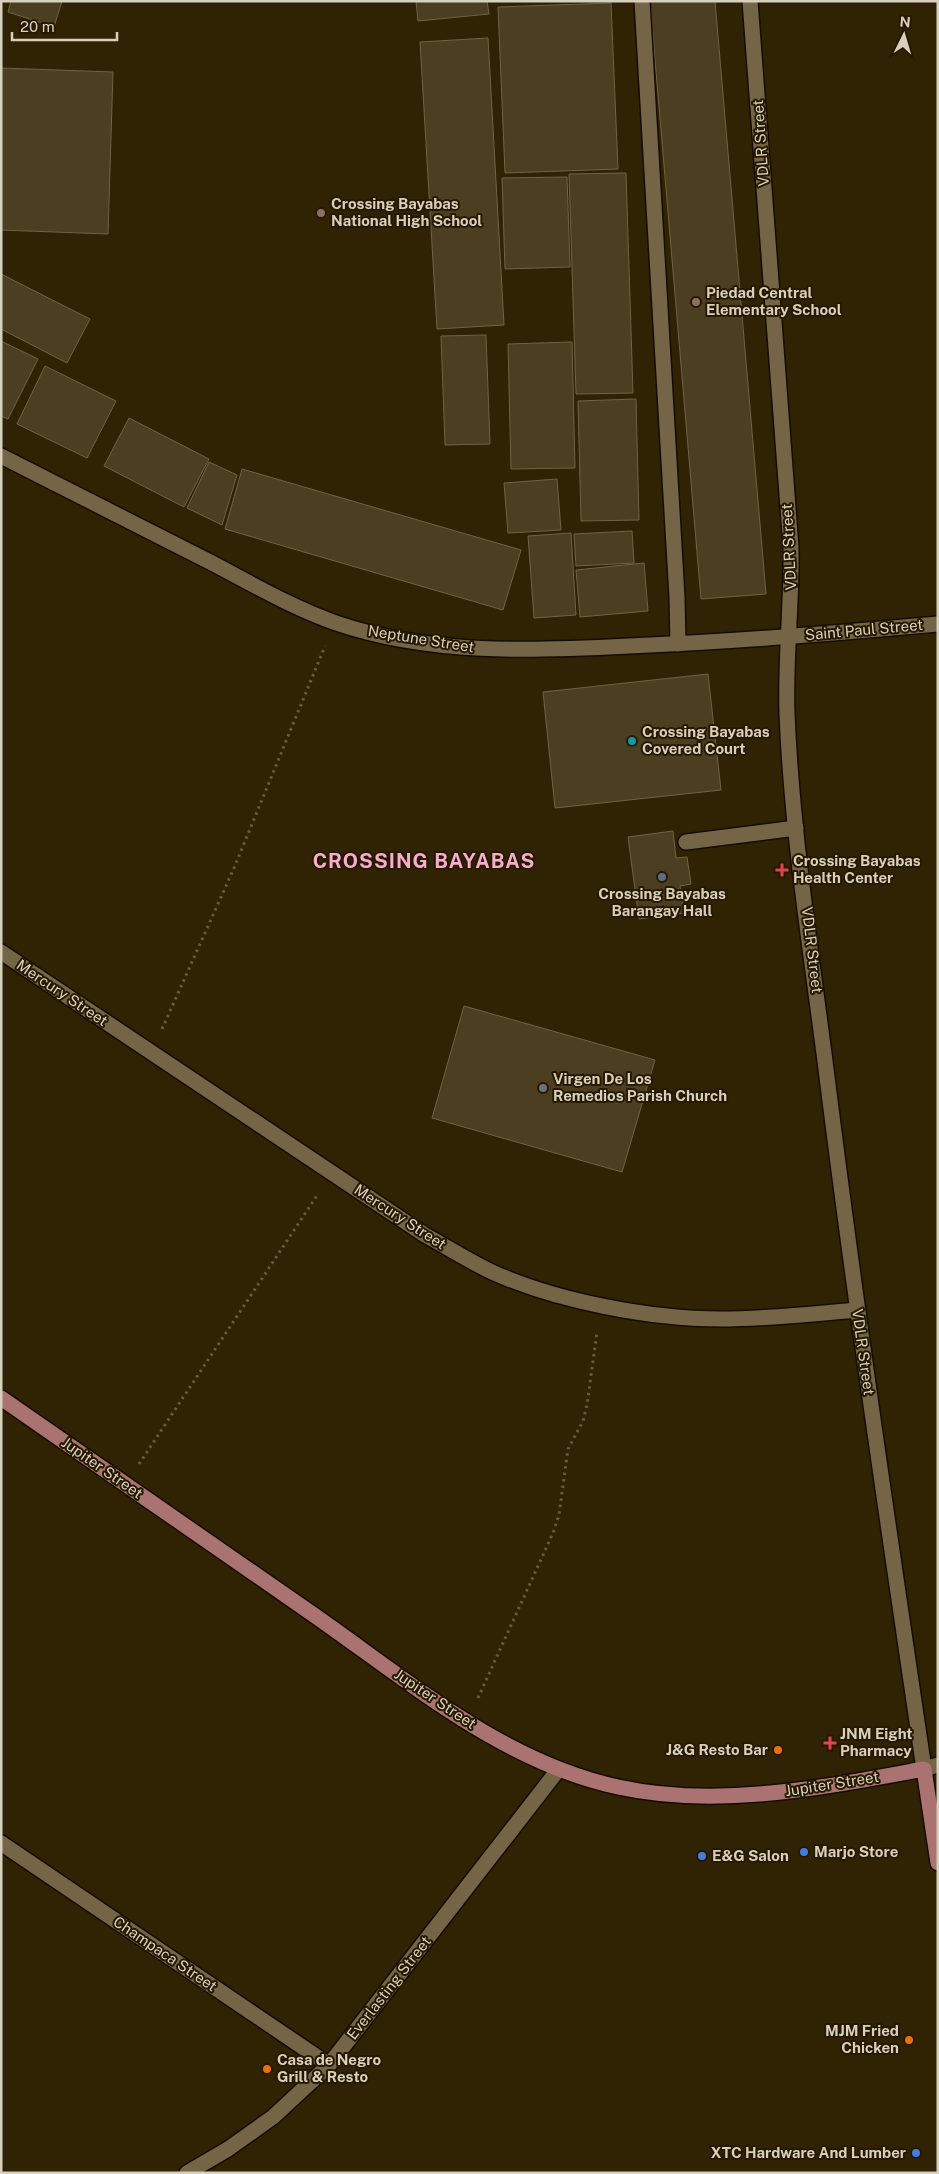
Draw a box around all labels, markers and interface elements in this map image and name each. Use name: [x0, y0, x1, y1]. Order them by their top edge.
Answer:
scale bar: [12, 10, 118, 42]
north arrow: [879, 10, 929, 60]
text: N: [899, 14, 911, 30]
text: 20 m: [20, 18, 55, 35]
street label: VDLR Street: [749, 99, 772, 187]
place label: Crossing Bayabas National High School: [331, 195, 482, 229]
marker: Crossing Bayabas National High School: [315, 207, 327, 219]
place label: Piedad Central Elementary School: [706, 284, 842, 318]
marker: Piedad Central Elementary School: [690, 296, 702, 308]
street label: VDLR Street: [778, 503, 799, 591]
street label: Saint Paul Street: [804, 616, 924, 643]
street label: Neptune Street: [367, 622, 476, 655]
place label: Crossing Bayabas Covered Court: [642, 723, 770, 757]
marker: Crossing Bayabas Covered Court: [626, 735, 638, 747]
district label: CROSSING BAYABAS: [313, 849, 535, 873]
place label: Crossing Bayabas Health Center: [793, 852, 921, 886]
marker: Crossing Bayabas Health Center: [775, 863, 789, 877]
marker: Crossing Bayabas Barangay Hall: [656, 871, 668, 883]
place label: Crossing Bayabas Barangay Hall: [598, 885, 726, 919]
street label: VDLR Street: [799, 906, 826, 994]
street label: Mercury Street: [14, 956, 111, 1029]
place label: Virgen De Los Remedios Parish Church: [553, 1070, 727, 1104]
marker: Virgen De Los Remedios Parish Church: [537, 1082, 549, 1094]
street label: Mercury Street: [351, 1181, 449, 1253]
street label: VDLR Street: [849, 1308, 878, 1396]
street label: Jupiter Street: [59, 1433, 146, 1502]
street label: Jupiter Street: [391, 1665, 479, 1732]
place label: JNM Eight Pharmacy: [840, 1725, 913, 1759]
marker: JNM Eight Pharmacy: [824, 1737, 836, 1749]
place label: J&G Resto Bar: [666, 1741, 768, 1758]
marker: J&G Resto Bar: [772, 1744, 784, 1756]
street label: Jupiter Street: [784, 1768, 880, 1799]
place label: Marjo Store: [814, 1843, 898, 1860]
marker: Marjo Store: [798, 1846, 810, 1858]
place label: E&G Salon: [712, 1847, 789, 1864]
marker: E&G Salon: [696, 1850, 708, 1862]
street label: Champaca Street: [110, 1913, 220, 1995]
street label: Everlasting Street: [343, 1933, 434, 2043]
place label: MJM Fried Chicken: [825, 2022, 899, 2056]
marker: MJM Fried Chicken: [903, 2034, 915, 2046]
place label: Casa de Negro Grill & Resto: [277, 2051, 381, 2085]
marker: Casa de Negro Grill & Resto: [261, 2063, 273, 2075]
place label: XTC Hardware And Lumber: [711, 2144, 906, 2161]
marker: XTC Hardware And Lumber: [910, 2147, 922, 2159]

